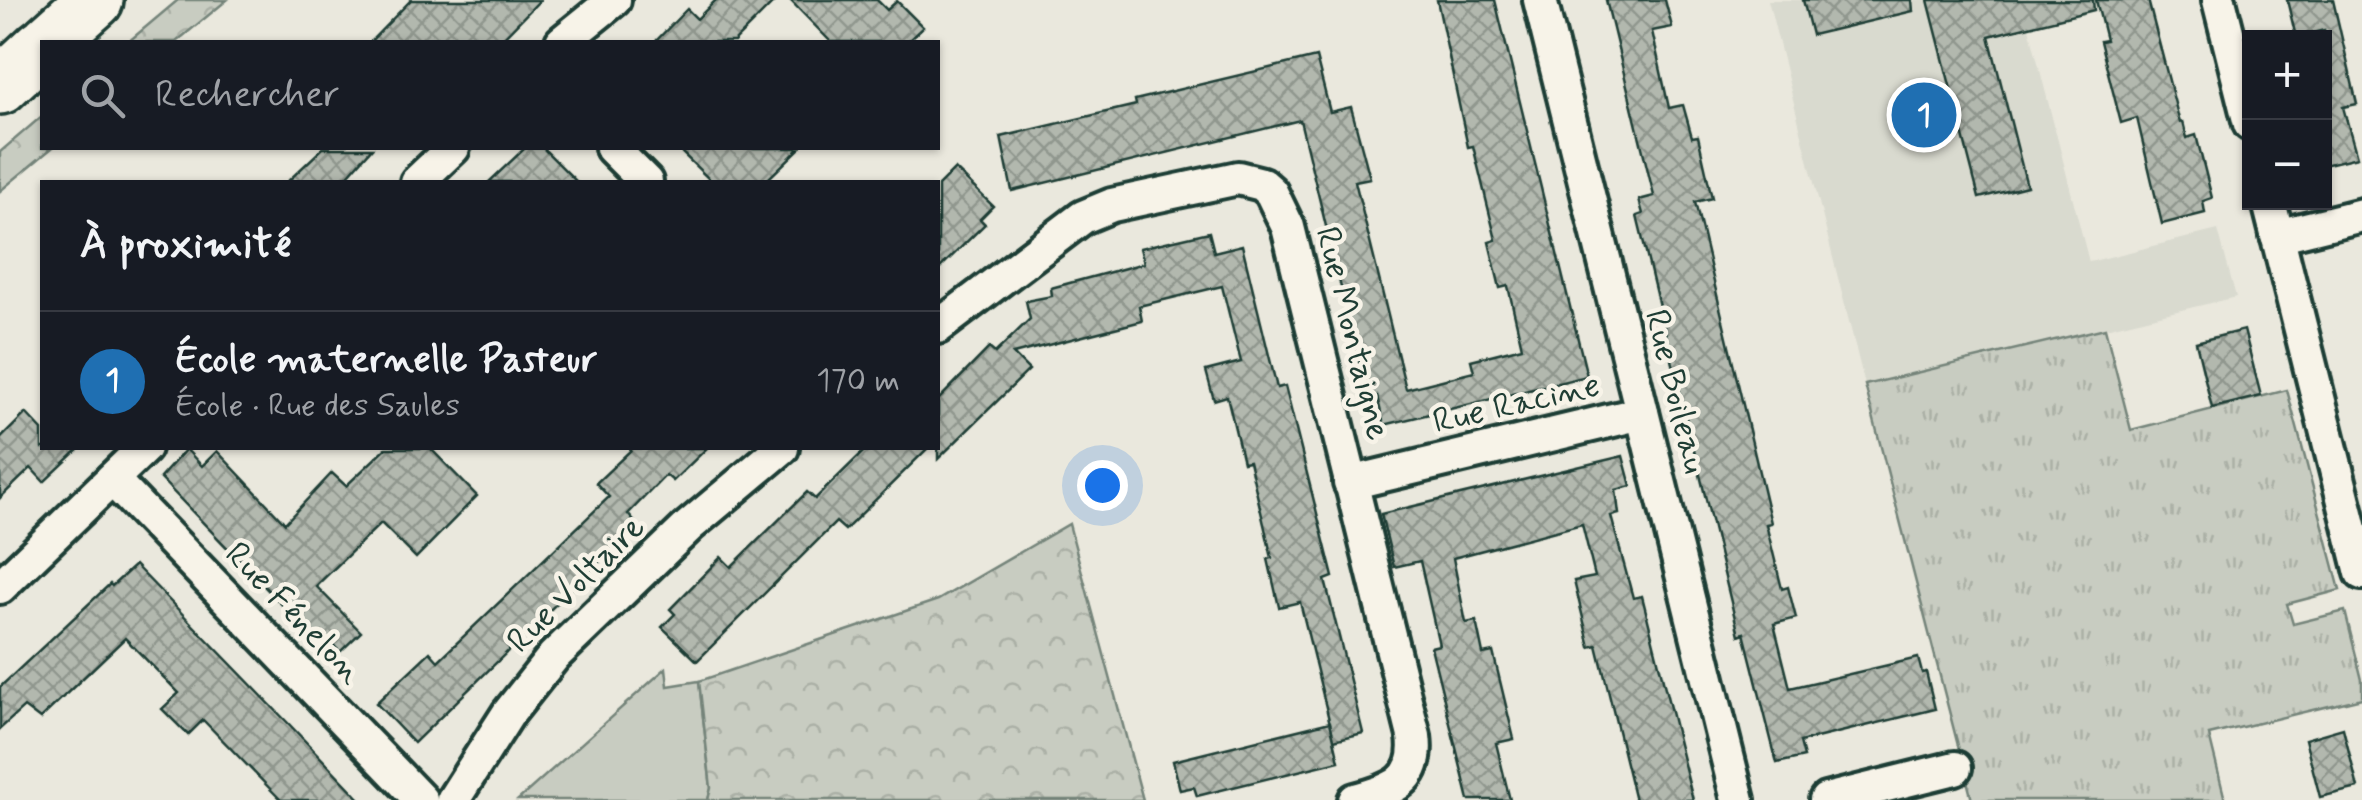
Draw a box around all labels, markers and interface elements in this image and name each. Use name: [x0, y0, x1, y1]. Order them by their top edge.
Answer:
map controls: [2242, 30, 2332, 210]
button: +: [2242, 30, 2332, 120]
search box: [40, 40, 940, 150]
icon: search: [75, 68, 130, 123]
text: Rechercher: [155, 71, 340, 120]
pin: 1: [1892, 78, 1956, 152]
button: −: [2242, 120, 2332, 210]
text: À proximité: [80, 218, 291, 273]
street label: Rue Montaigne: [1303, 222, 1401, 445]
street label: Rue Boileau: [1633, 305, 1718, 478]
text: École maternelle Pasteur: [175, 336, 598, 385]
text: 1: [105, 360, 120, 402]
text: 170 m: [816, 360, 900, 402]
street label: Rue Racine: [1428, 362, 1604, 445]
text: École · Rue des Saules: [175, 385, 460, 427]
your location: [1077, 460, 1128, 511]
street label: Rue Voltaire: [497, 505, 656, 664]
street label: Rue Fénelon: [214, 532, 373, 694]

